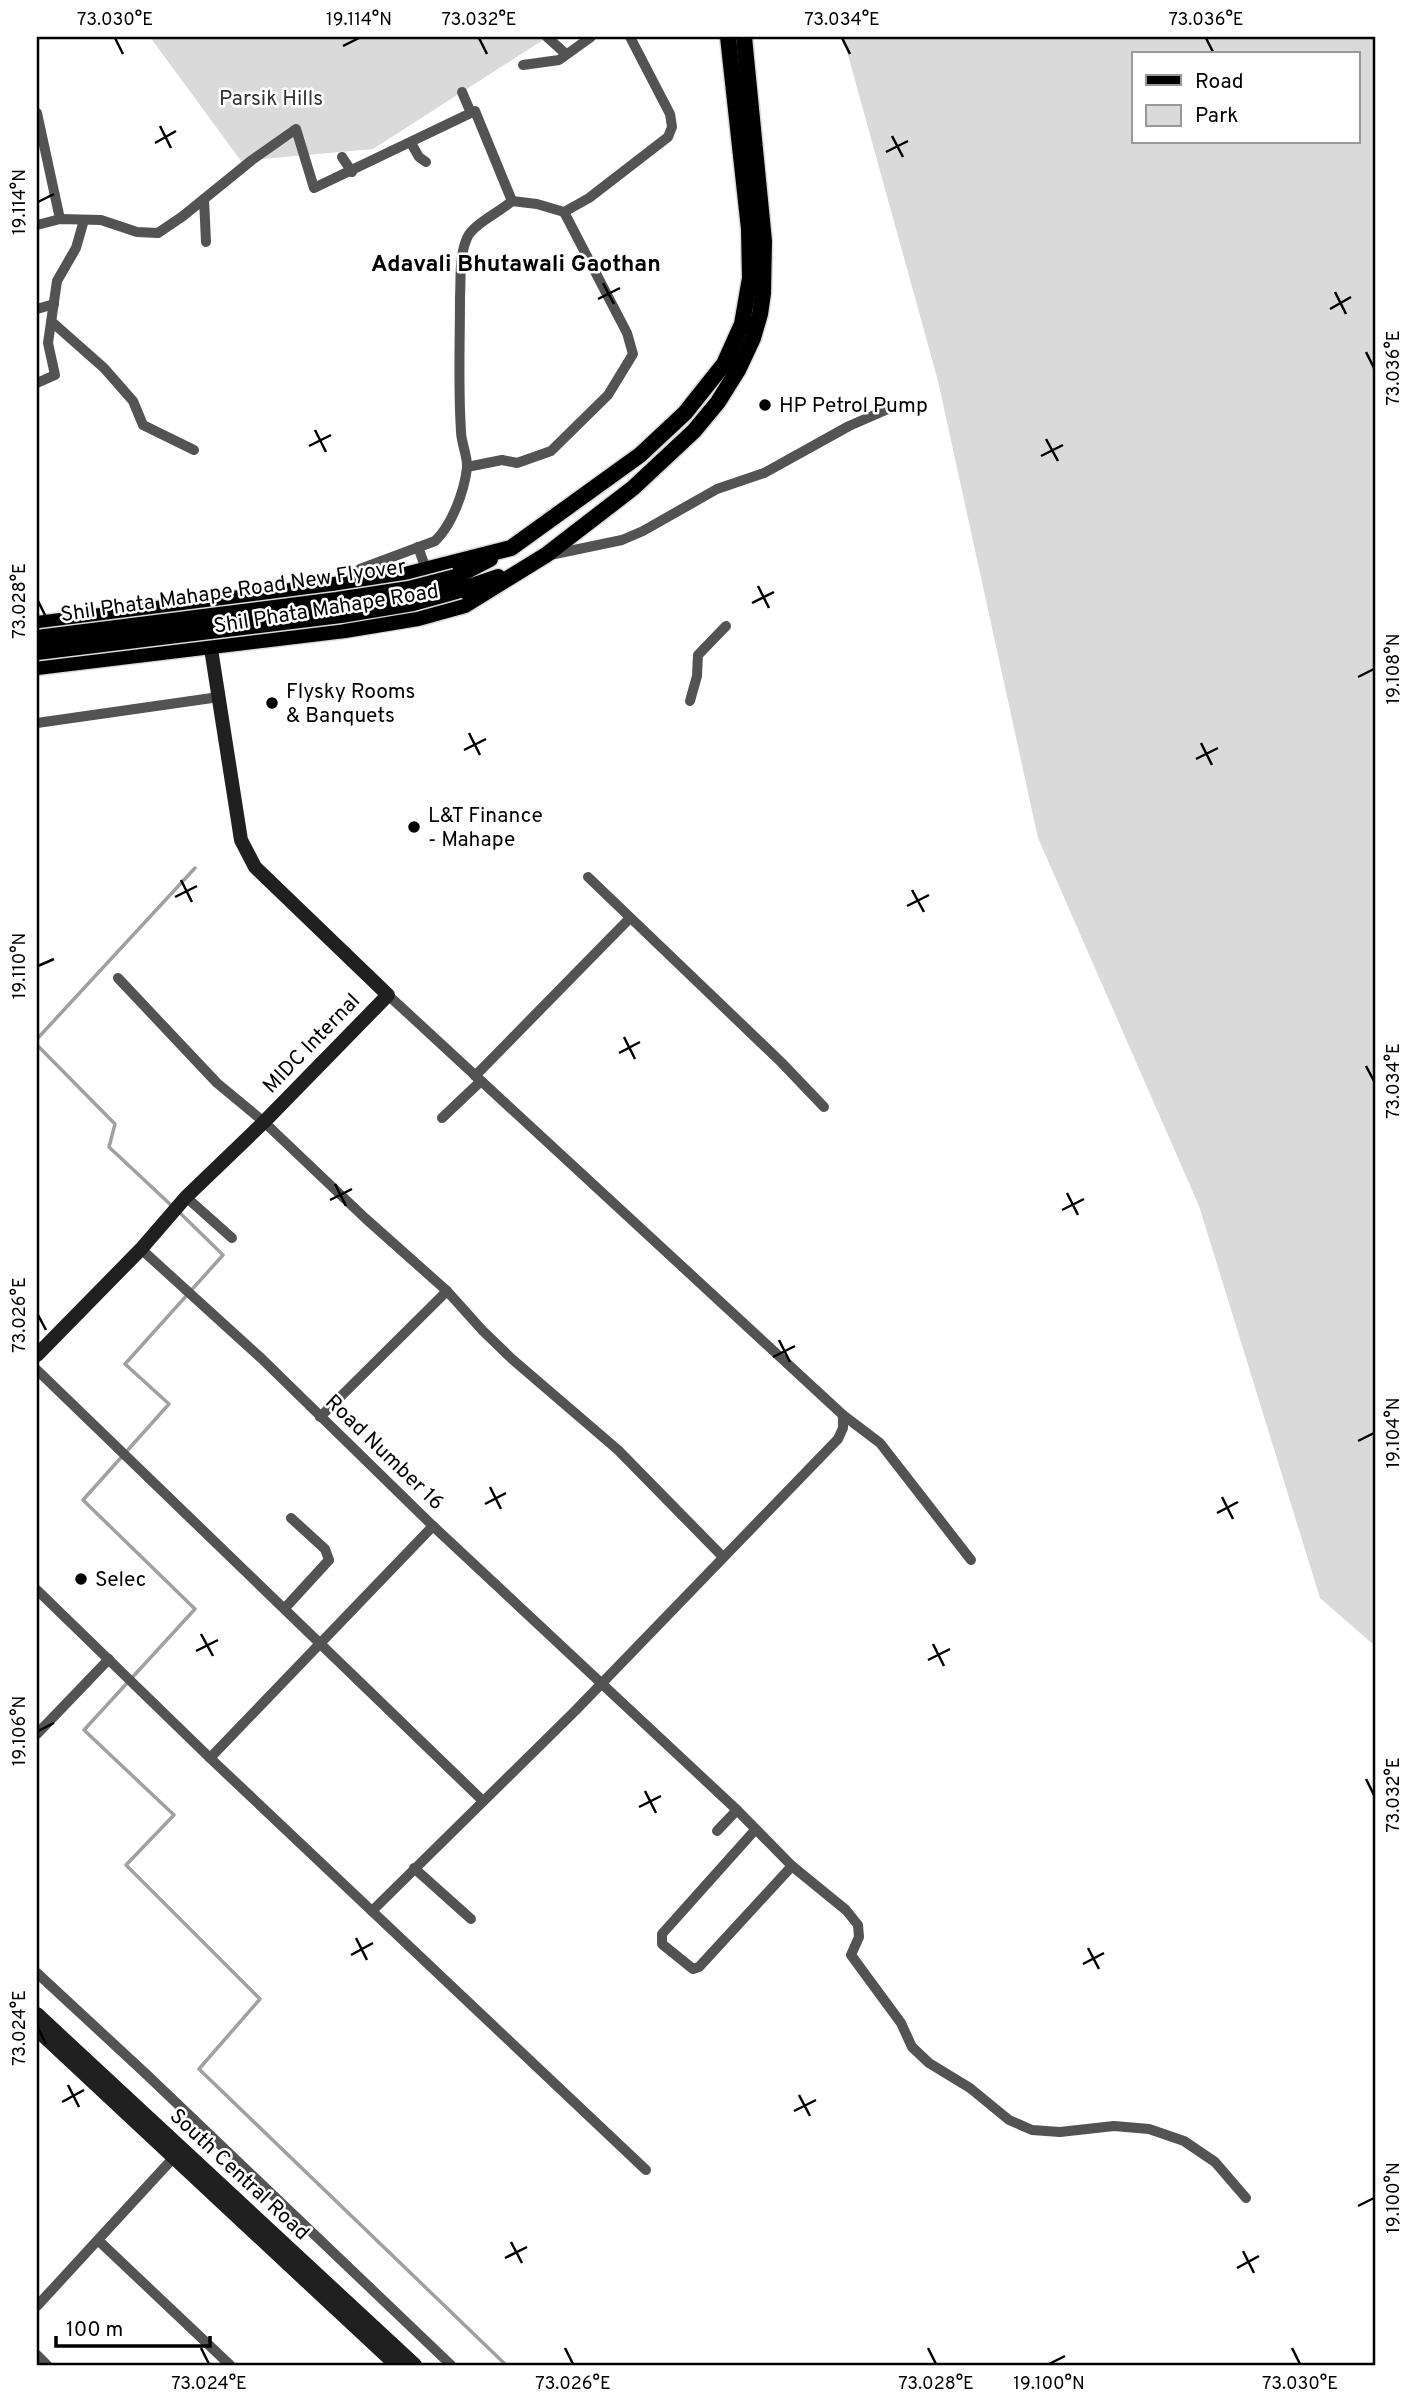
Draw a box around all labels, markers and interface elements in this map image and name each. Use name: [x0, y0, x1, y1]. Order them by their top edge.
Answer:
text: 73.030°E: [77, 9, 153, 32]
text: 19.114°N: [326, 9, 392, 32]
text: 73.032°E: [441, 9, 517, 32]
text: 73.034°E: [804, 9, 880, 32]
text: 73.036°E: [1168, 9, 1244, 32]
legend: [1132, 52, 1360, 144]
text: Road: [1195, 69, 1244, 96]
park label: Parsik Hills: [219, 86, 323, 113]
text: Park: [1195, 103, 1238, 130]
text: 19.114°N: [9, 169, 32, 235]
district label: Adavali Bhutawali Gaothan: [371, 251, 661, 280]
text: 73.036°E: [1383, 330, 1406, 406]
place label: HP Petrol Pump: [779, 393, 928, 420]
marker: HP Petrol Pump: [757, 397, 773, 413]
street label: Shil Phata Mahape Road New Flyover: [59, 553, 407, 627]
text: 73.028°E: [9, 563, 32, 639]
street label: Shil Phata Mahape Road: [212, 578, 440, 638]
text: 19.108°N: [1383, 634, 1406, 704]
place label: Flysky Rooms & Banquets: [286, 679, 415, 730]
marker: Flysky Rooms & Banquets: [264, 695, 280, 711]
place label: L&T Finance - Mahape: [428, 803, 543, 854]
marker: L&T Finance - Mahape: [406, 819, 422, 835]
text: 19.110°N: [9, 933, 32, 999]
street label: MIDC Internal: [258, 988, 366, 1100]
text: 73.034°E: [1383, 1043, 1406, 1119]
text: 73.026°E: [9, 1277, 32, 1353]
street label: Road Number 16: [319, 1389, 449, 1517]
text: 19.104°N: [1383, 1397, 1406, 1469]
place label: Selec: [95, 1567, 146, 1594]
marker: Selec: [73, 1571, 89, 1587]
text: 19.106°N: [9, 1696, 32, 1766]
text: 73.032°E: [1383, 1757, 1406, 1833]
text: 73.024°E: [9, 1990, 32, 2066]
street label: South Central Road: [163, 2103, 315, 2247]
text: 19.100°N: [1383, 2162, 1406, 2234]
scale bar: [56, 2304, 210, 2348]
text: 100 m: [66, 2317, 123, 2344]
text: 73.024°E: [171, 2373, 247, 2396]
text: 73.026°E: [535, 2373, 611, 2396]
text: 73.028°E: [898, 2373, 974, 2396]
text: 19.100°N: [1013, 2373, 1085, 2396]
text: 73.030°E: [1262, 2373, 1338, 2396]

